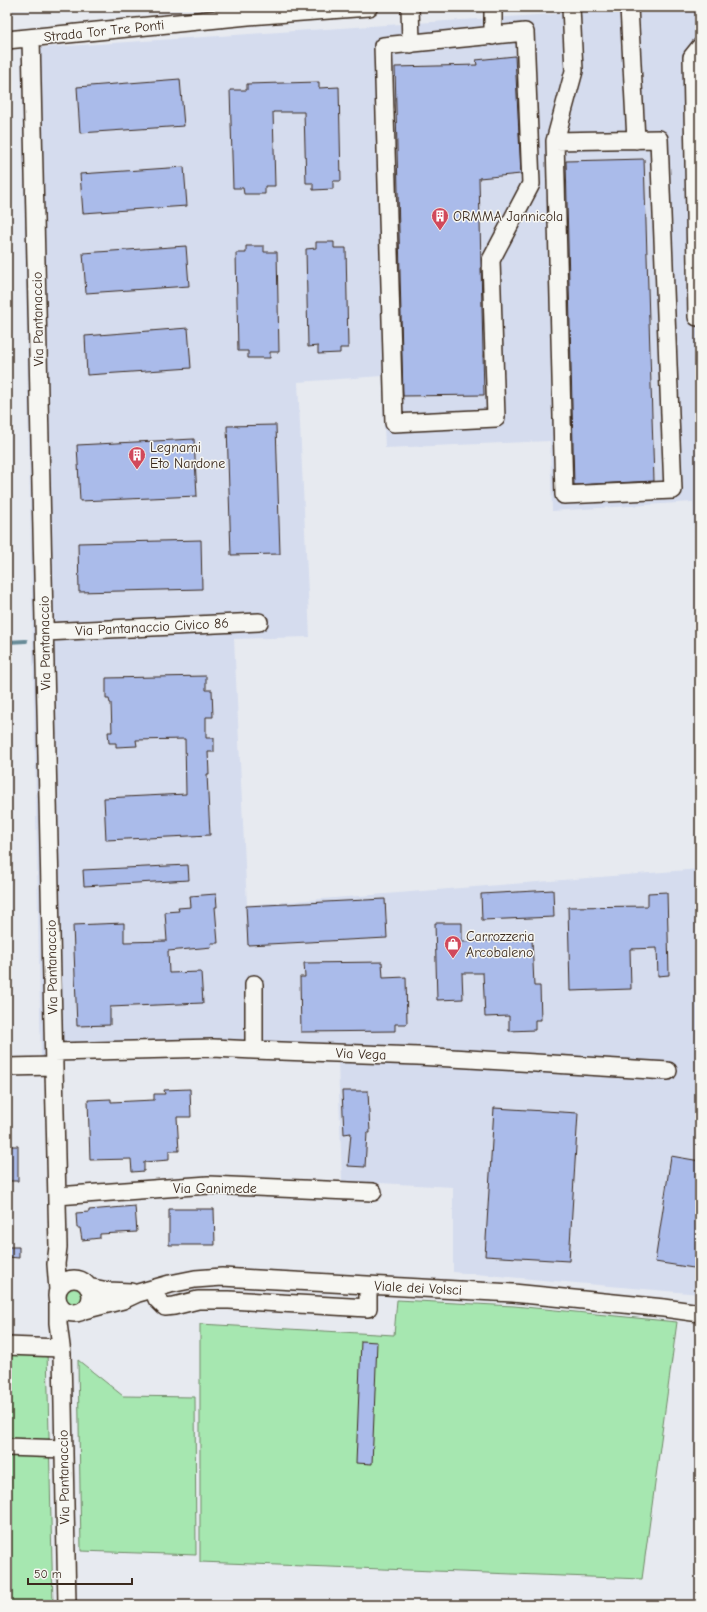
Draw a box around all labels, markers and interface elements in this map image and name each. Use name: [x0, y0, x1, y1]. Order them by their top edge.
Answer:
street label: Strada Tor Tre Ponti: [43, 16, 165, 46]
building icon: ORMMA Jannicola: [430, 206, 450, 231]
place label: ORMMA Jannicola: [453, 208, 563, 225]
street label: Via Pantanaccio: [29, 272, 47, 366]
place label: Legnami Eto Nardone: [150, 439, 225, 472]
building icon: Legnami Eto Nardone: [127, 445, 147, 470]
street label: Via Pantanaccio: [36, 596, 54, 690]
street label: Via Pantanaccio Civico 86: [75, 614, 229, 640]
street label: Via Pantanaccio: [43, 920, 61, 1014]
place label: Carrozzeria Arcobaleno: [466, 928, 535, 961]
shop icon: Carrozzeria Arcobaleno: [443, 934, 463, 959]
street label: Via Vega: [335, 1045, 387, 1063]
street label: Via Ganimede: [173, 1180, 257, 1197]
street label: Viale dei Volsci: [374, 1277, 462, 1299]
street label: Via Pantanaccio: [55, 1430, 73, 1524]
scale bar: [28, 1560, 132, 1586]
text: 50 m: [34, 1567, 62, 1581]

